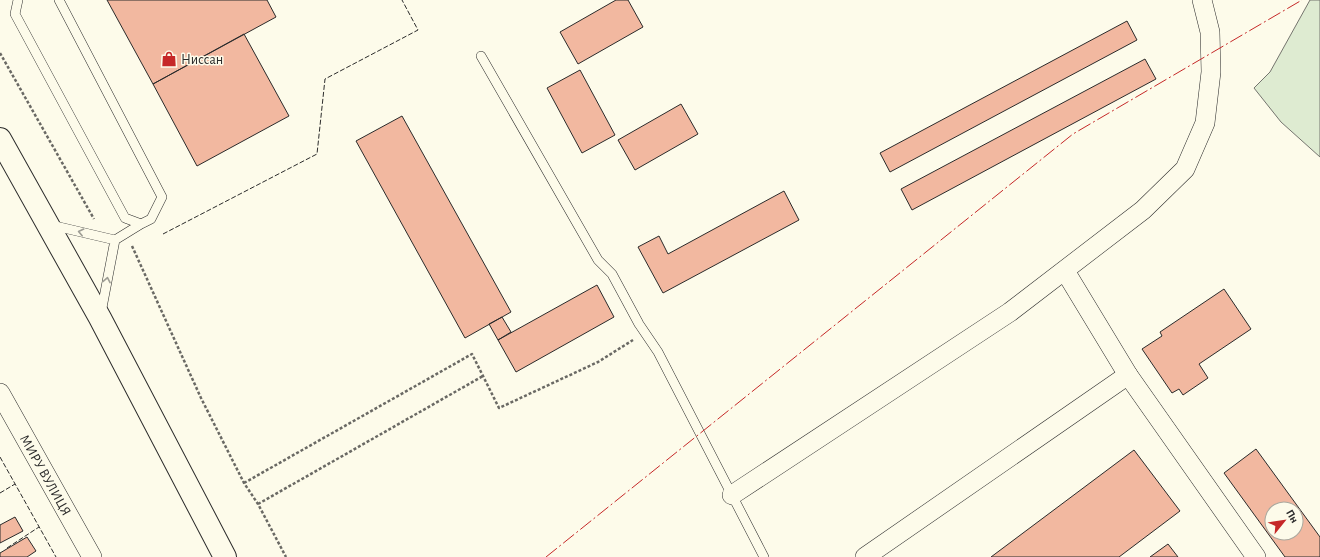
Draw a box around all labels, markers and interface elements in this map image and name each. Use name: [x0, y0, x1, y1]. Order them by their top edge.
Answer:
shop icon: Ниссан: [160, 50, 178, 68]
place label: Ниссан: [181, 53, 223, 67]
one-way arrow: [78, 228, 85, 237]
one-way arrow: [103, 277, 111, 283]
street label: МИРУ ВУЛИЦЯ: [17, 433, 73, 518]
north arrow: [1264, 501, 1304, 541]
text: Пн: [1284, 508, 1300, 525]

